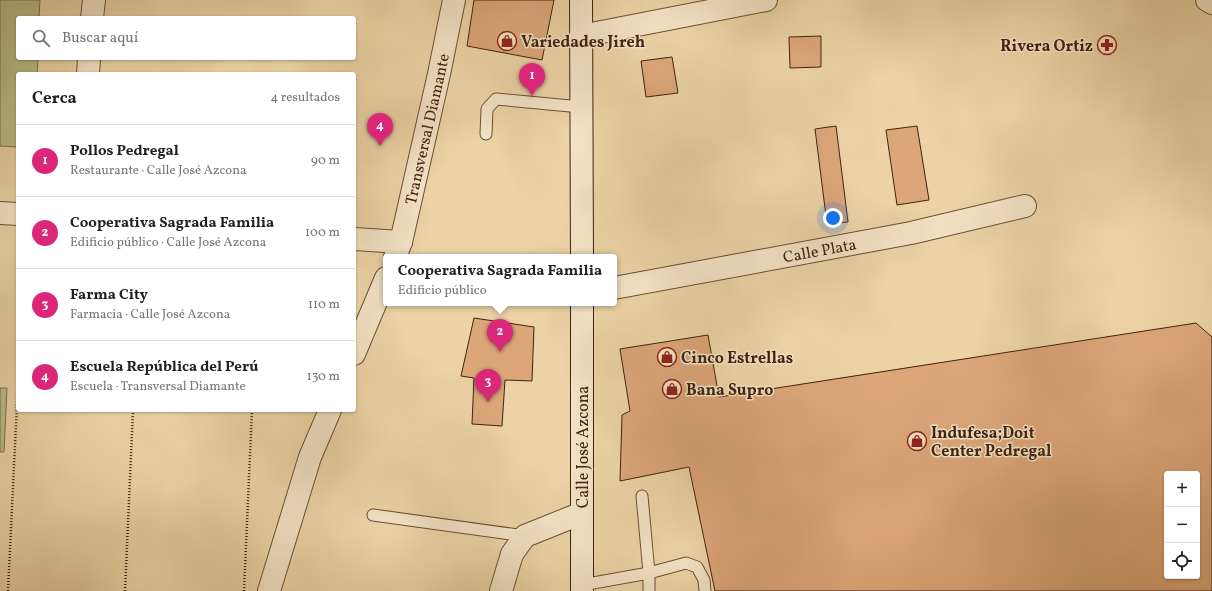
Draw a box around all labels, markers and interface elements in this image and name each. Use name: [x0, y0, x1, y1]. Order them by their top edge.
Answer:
search box: [16, 16, 356, 60]
icon: search: [30, 27, 52, 49]
text: Buscar aquí: [62, 28, 138, 49]
shop icon: Variedades Jireh: [496, 30, 518, 52]
place label: Variedades Jireh: [521, 32, 645, 54]
pharmacy icon: Rivera Ortiz: [1096, 34, 1118, 56]
place label: Rivera Ortiz: [1000, 36, 1093, 58]
street label: Transversal Diamante: [401, 52, 456, 207]
pin: 1: [519, 63, 545, 96]
text: Cerca: [32, 87, 77, 110]
text: 4 resultados: [270, 89, 340, 107]
pin: 4: [367, 113, 393, 146]
text: Pollos Pedregal: [70, 141, 179, 162]
text: 1: [42, 152, 48, 170]
text: 90 m: [311, 152, 340, 170]
text: Restaurante · Calle José Azcona: [70, 162, 246, 180]
your location: [823, 208, 843, 228]
text: Cooperativa Sagrada Familia: [70, 213, 274, 234]
text: 2: [42, 224, 48, 242]
text: 100 m: [305, 224, 340, 242]
text: Edificio público · Calle José Azcona: [70, 234, 266, 252]
street label: Calle Plata: [781, 234, 858, 269]
popup: [383, 254, 617, 306]
text: Cooperativa Sagrada Familia: [398, 261, 602, 282]
text: Edificio público: [398, 282, 487, 300]
text: Farma City: [70, 285, 148, 306]
text: 3: [42, 296, 48, 314]
text: 110 m: [308, 296, 340, 314]
text: Farmacia · Calle José Azcona: [70, 306, 230, 324]
pin: 2: [487, 319, 513, 352]
shop icon: Cinco Estrellas: [656, 346, 678, 368]
place label: Cinco Estrellas: [681, 348, 793, 370]
text: Escuela República del Perú: [70, 357, 258, 378]
text: 4: [41, 368, 49, 386]
text: 130 m: [307, 368, 340, 386]
pin: 3: [475, 369, 501, 402]
text: Escuela · Transversal Diamante: [70, 378, 246, 396]
shop icon: Bana Supro: [661, 378, 683, 400]
place label: Bana Supro: [686, 380, 773, 402]
street label: Calle José Azcona: [573, 386, 595, 508]
place label: Indufesa;Doit Center Pedregal: [931, 423, 1052, 463]
shop icon: Indufesa;Doit Center Pedregal: [906, 430, 928, 452]
map controls: [1164, 471, 1200, 579]
button: +: [1164, 471, 1200, 507]
button: −: [1164, 507, 1200, 543]
button: locate: [1164, 543, 1200, 579]

